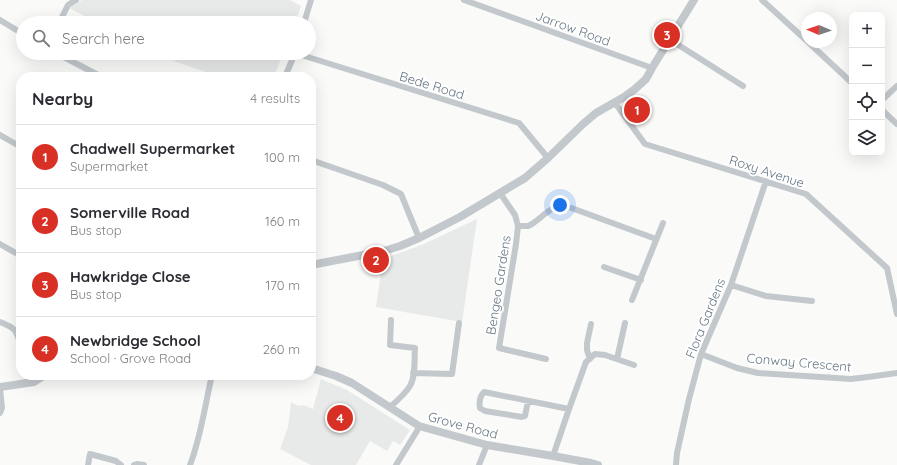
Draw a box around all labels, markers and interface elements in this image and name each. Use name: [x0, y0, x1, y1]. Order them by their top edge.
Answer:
street label: Jarrow Road: [533, 7, 613, 49]
north arrow: [801, 12, 837, 48]
map controls: [849, 12, 885, 156]
button: +: [849, 12, 885, 48]
search box: [16, 16, 316, 60]
pin: 3: [654, 20, 680, 50]
icon: search: [30, 27, 52, 49]
text: Search here: [62, 29, 145, 48]
button: −: [849, 48, 885, 84]
street label: Bede Road: [398, 68, 466, 102]
button: locate: [849, 84, 885, 120]
text: Nearby: [32, 88, 93, 109]
text: 4 results: [250, 90, 300, 106]
pin: 1: [624, 95, 650, 125]
button: layers: [849, 120, 885, 156]
text: Chadwell Supermarket: [70, 139, 235, 158]
text: 1: [42, 149, 48, 165]
text: 100 m: [264, 149, 300, 165]
street label: Roxy Avenue: [727, 151, 807, 191]
text: Supermarket: [70, 158, 148, 174]
your location: [550, 195, 570, 215]
text: Somerville Road: [70, 203, 190, 222]
text: 2: [41, 213, 49, 229]
text: 160 m: [265, 213, 300, 229]
text: Bus stop: [70, 222, 122, 238]
street label: Bengeo Gardens: [482, 234, 514, 336]
pin: 2: [363, 245, 389, 275]
text: Hawkridge Close: [70, 267, 191, 286]
street label: Flora Gardens: [682, 276, 728, 360]
text: 3: [42, 277, 48, 293]
text: 170 m: [265, 277, 300, 293]
text: Bus stop: [70, 286, 122, 302]
text: Newbridge School: [70, 331, 201, 350]
text: 4: [41, 341, 49, 357]
text: 260 m: [263, 341, 300, 357]
street label: Conway Crescent: [746, 349, 852, 375]
text: School · Grove Road: [70, 350, 191, 366]
pin: 4: [327, 403, 353, 433]
street label: Grove Road: [426, 408, 500, 442]

